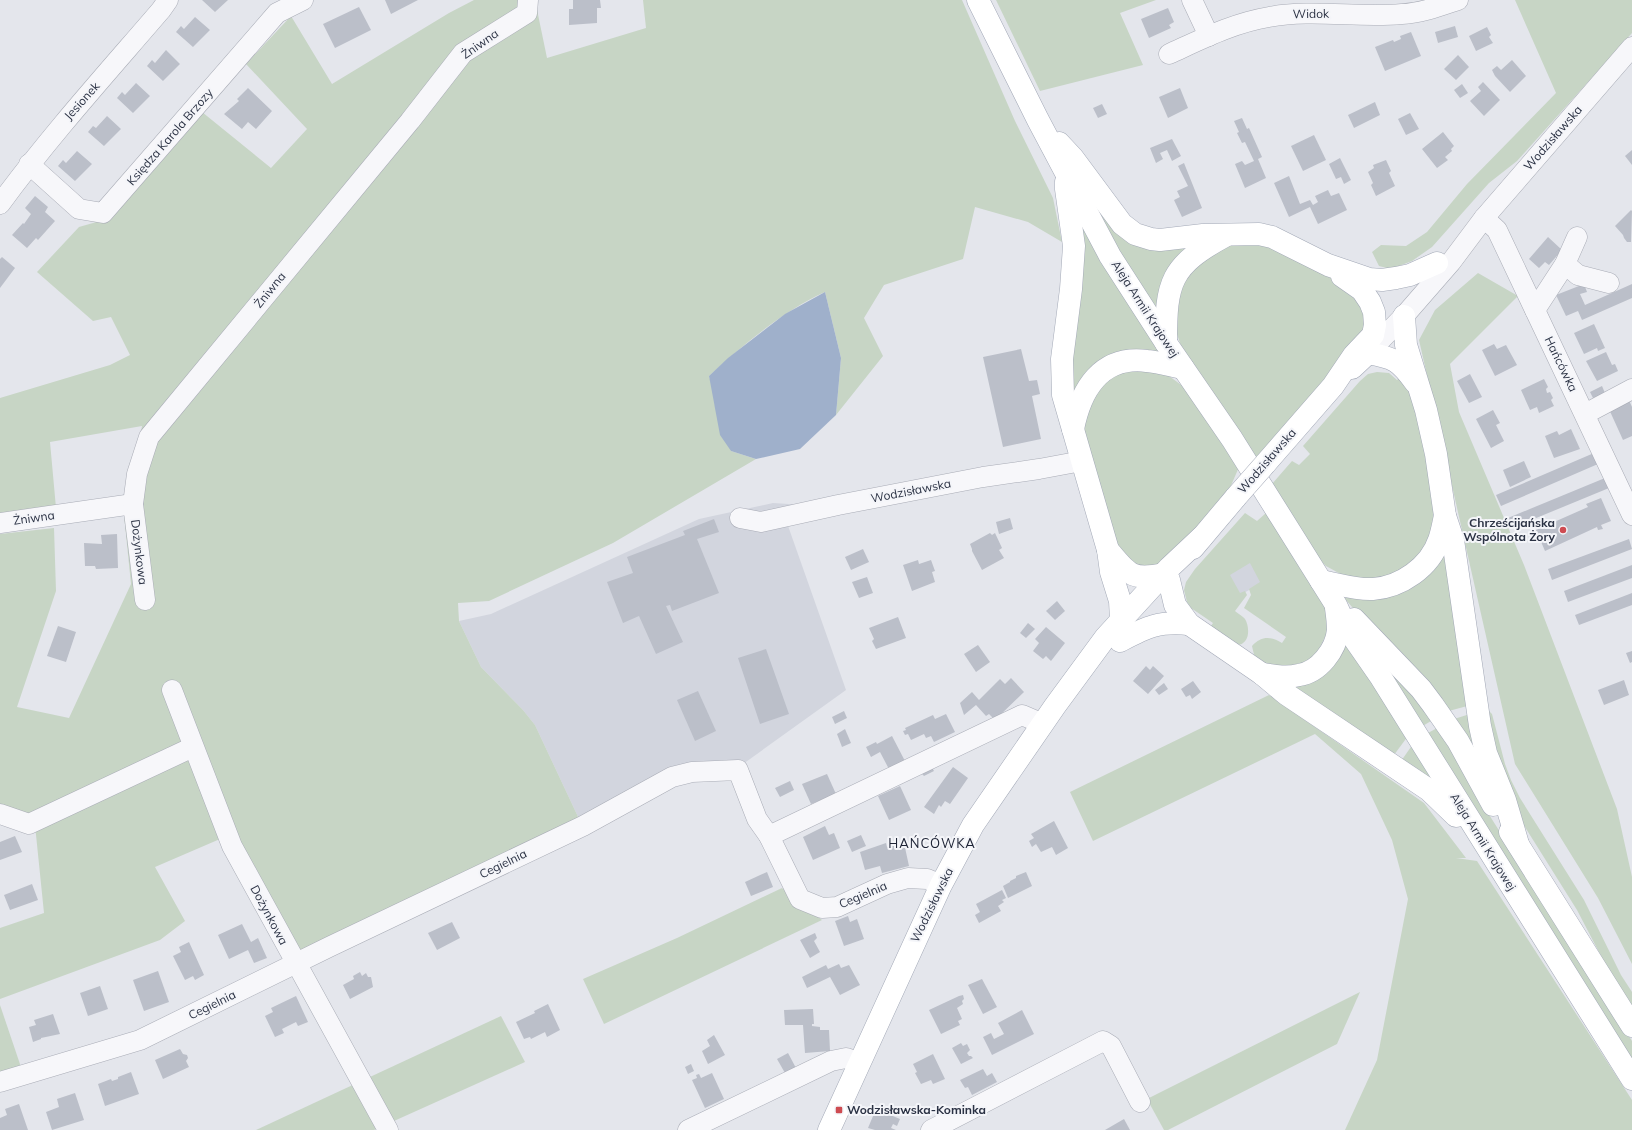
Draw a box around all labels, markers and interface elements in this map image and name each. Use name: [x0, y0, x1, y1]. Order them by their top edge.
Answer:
street label: Widok: [1293, 6, 1330, 21]
street label: Żniwna: [458, 25, 501, 62]
street label: Jesionek: [61, 78, 103, 123]
street label: Księdza Karola Brzozy: [123, 85, 216, 188]
street label: Wodzisławska: [1520, 102, 1585, 173]
street label: Aleja Armii Krajowej: [1109, 258, 1182, 360]
street label: Żniwna: [251, 269, 289, 311]
street label: Hańcówka: [1542, 334, 1581, 394]
street label: Wodzisławska: [1234, 425, 1299, 496]
street label: Wodzisławska: [870, 475, 952, 506]
street label: Żniwna: [12, 507, 56, 528]
place label: Chrześcijańska Wspólnota Żory: [1463, 515, 1555, 544]
street label: Dożynkowa: [128, 518, 151, 585]
marker: Chrześcijańska Wspólnota Żory: [1558, 525, 1568, 535]
street label: Aleja Armii Krajowej: [1447, 790, 1520, 893]
district label: HAŃCÓWKA: [888, 835, 976, 851]
street label: Cegielnia: [477, 846, 529, 881]
street label: Wodzisławska: [907, 865, 956, 945]
street label: Cegielnia: [836, 878, 889, 911]
street label: Dożynkowa: [247, 882, 291, 947]
street label: Cegielnia: [186, 987, 238, 1022]
place label: Wodzisławska-Kominka: [847, 1102, 986, 1117]
marker: Wodzisławska-Kominka: [834, 1105, 844, 1115]

